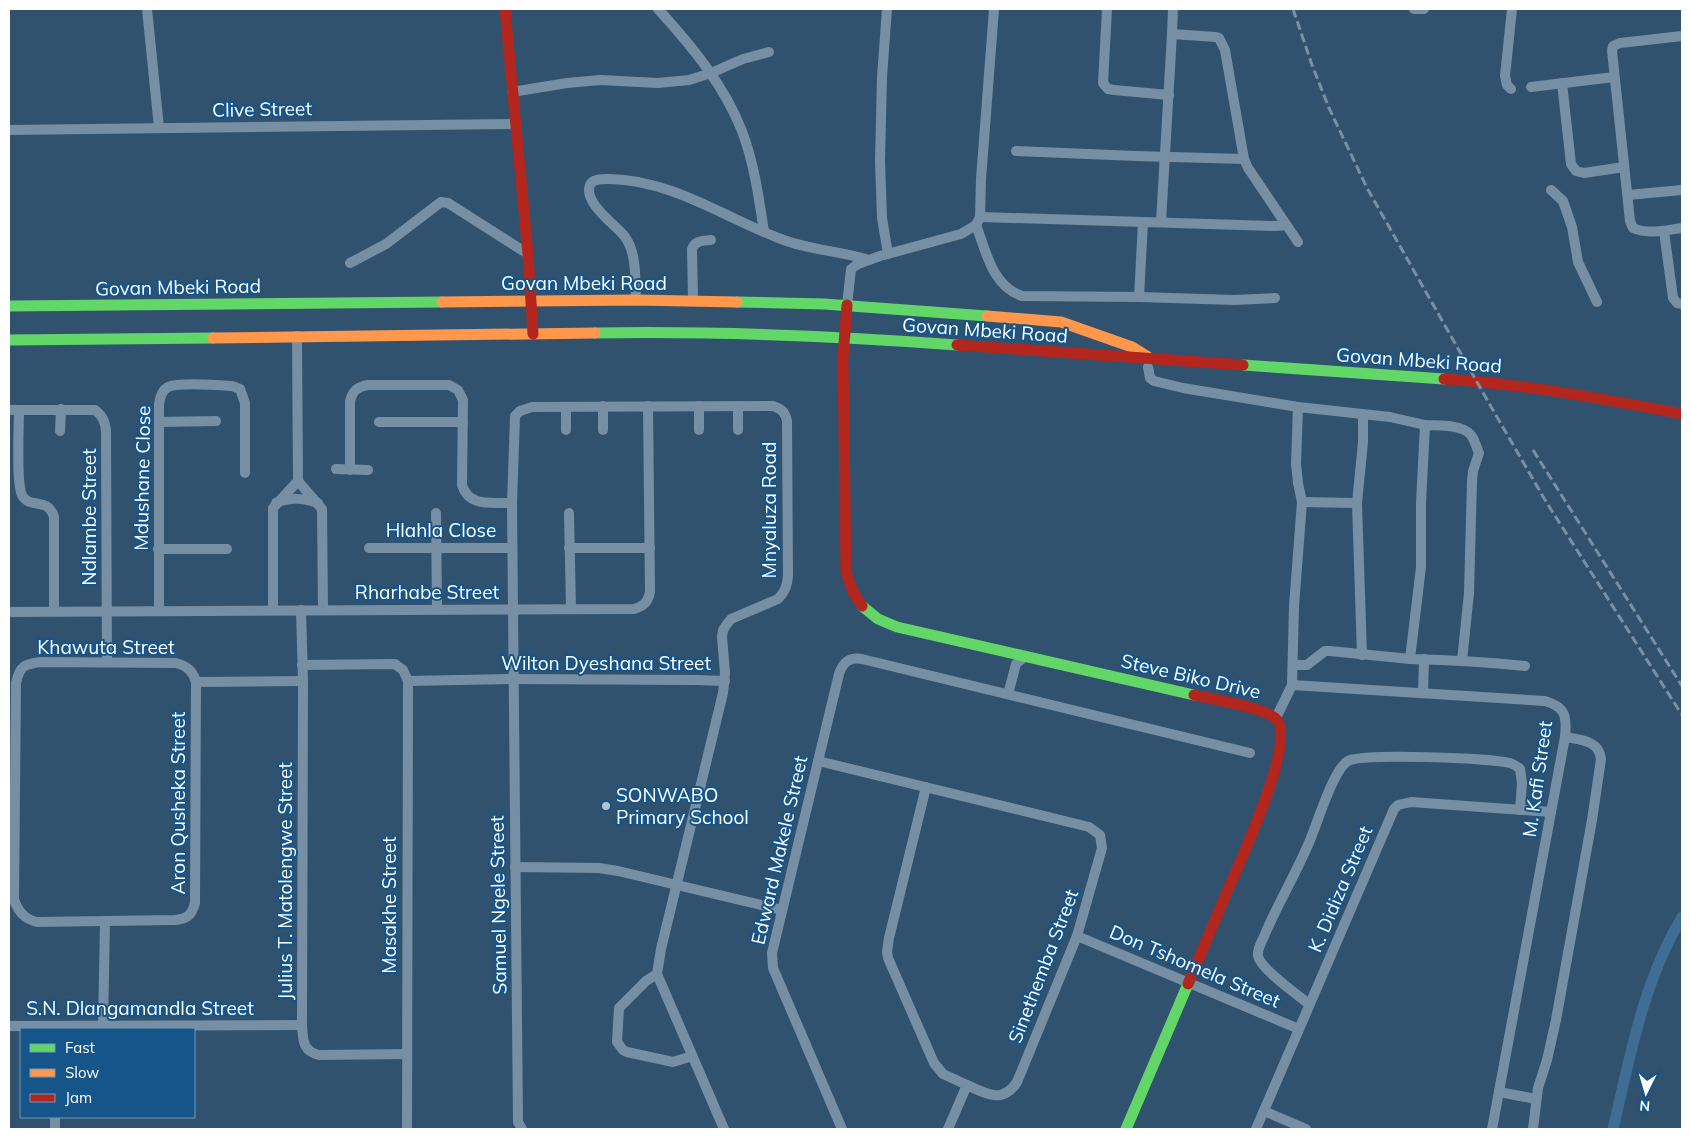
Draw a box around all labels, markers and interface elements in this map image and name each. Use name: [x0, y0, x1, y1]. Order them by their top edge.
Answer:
street label: Clive Street: [212, 96, 312, 122]
street label: Govan Mbeki Road: [501, 271, 667, 295]
street label: Govan Mbeki Road: [95, 274, 261, 300]
street label: Govan Mbeki Road: [901, 312, 1069, 348]
street label: Govan Mbeki Road: [1335, 342, 1503, 378]
street label: Mdushane Close: [129, 405, 155, 551]
street label: Mnyaluza Road: [757, 442, 781, 578]
street label: Ndlambe Street: [77, 448, 101, 586]
street label: Hlahla Close: [386, 518, 496, 542]
street label: Rharhabe Street: [355, 580, 500, 604]
street label: Khawuta Street: [37, 635, 175, 659]
street label: Steve Biko Drive: [1119, 648, 1263, 704]
street label: Wilton Dyeshana Street: [501, 651, 711, 675]
street label: Aron Qusheka Street: [166, 711, 190, 894]
street label: M. Kafi Street: [1517, 719, 1557, 839]
street label: Edward Makele Street: [746, 753, 813, 947]
street label: Julius T. Matolengwe Street: [273, 762, 297, 1000]
place label: SONWABO Primary School: [616, 783, 749, 829]
marker: SONWABO Primary School: [600, 800, 612, 812]
street label: Samuel Ngele Street: [484, 815, 512, 995]
street label: K. Didiza Street: [1303, 822, 1378, 956]
street label: Masakhe Street: [377, 836, 401, 974]
street label: Sinethemba Street: [1003, 885, 1084, 1046]
street label: Don Tshomela Street: [1106, 919, 1284, 1013]
street label: S.N. Dlangamandla Street: [26, 996, 254, 1020]
legend: [20, 1028, 195, 1118]
text: Fast: [65, 1038, 95, 1057]
text: Slow: [65, 1063, 99, 1082]
north arrow: [1621, 1068, 1671, 1118]
text: Jam: [65, 1088, 92, 1107]
text: N: [1639, 1097, 1651, 1115]

